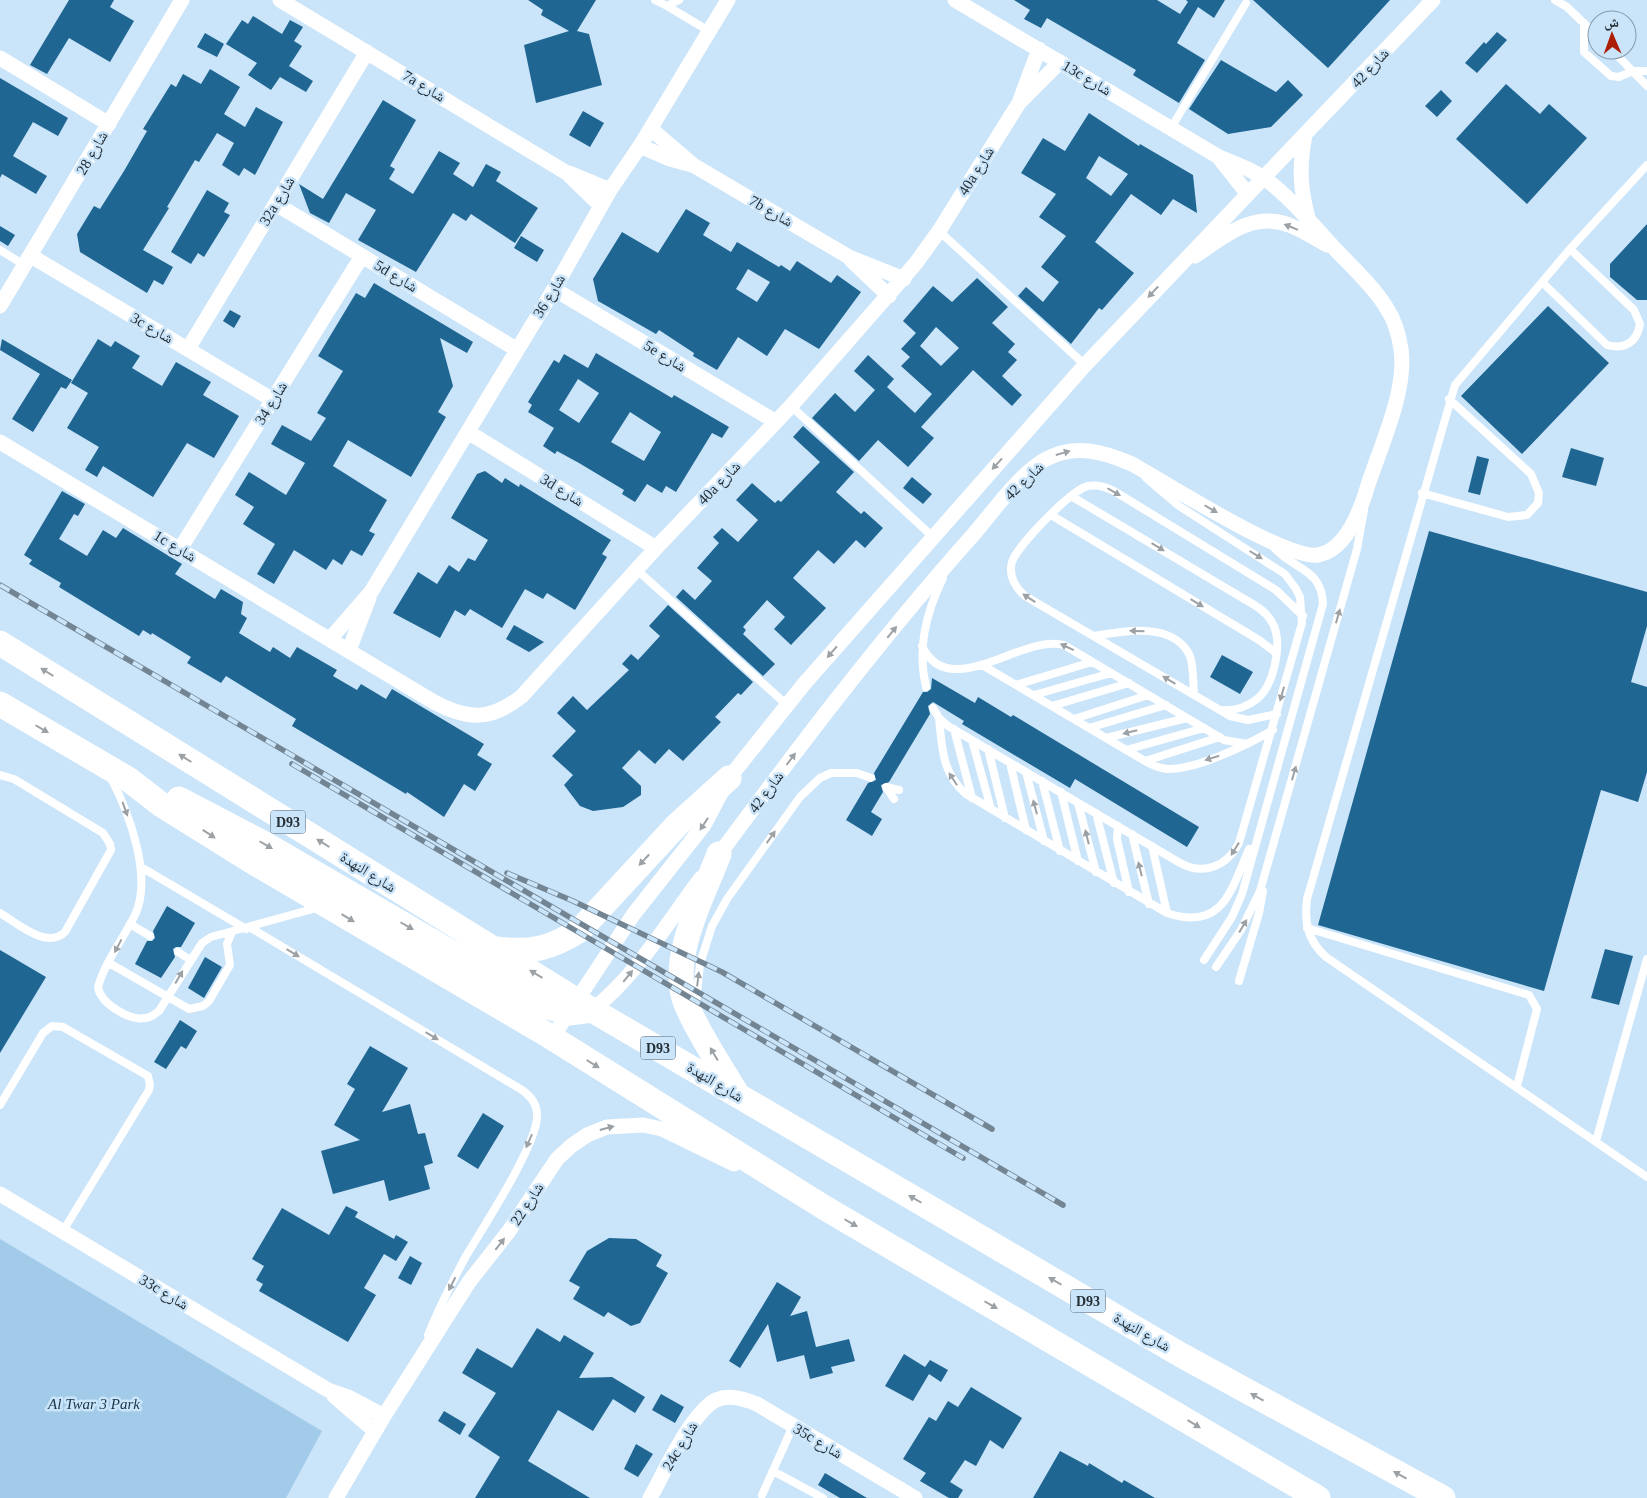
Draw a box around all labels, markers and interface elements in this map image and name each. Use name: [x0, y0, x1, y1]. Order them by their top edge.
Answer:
north arrow: [1587, 10, 1637, 60]
text: ش: [1604, 15, 1619, 31]
street label: شارع 42: [1348, 45, 1394, 92]
street label: 13c شارع: [1059, 57, 1114, 101]
street label: 7a شارع: [399, 67, 448, 107]
street label: شارع 28: [73, 128, 113, 178]
street label: 40a شارع: [955, 144, 999, 199]
street label: 32a شارع: [256, 174, 300, 229]
street label: 7b شارع: [746, 192, 796, 232]
one-way arrow: [1284, 223, 1299, 230]
street label: 5d شارع: [371, 257, 420, 297]
street label: شارع 36: [530, 272, 570, 321]
one-way arrow: [1147, 286, 1159, 298]
street label: 3c شارع: [127, 309, 176, 348]
street label: 5e شارع: [640, 337, 689, 377]
street label: شارع 34: [252, 379, 292, 428]
one-way arrow: [1056, 449, 1071, 457]
street label: 40a شارع: [695, 458, 745, 509]
one-way arrow: [991, 458, 1002, 471]
street label: شارع 42: [1001, 459, 1048, 505]
street label: 3d شارع: [537, 471, 586, 511]
one-way arrow: [1108, 487, 1121, 496]
one-way arrow: [1204, 504, 1217, 513]
street label: 1c شارع: [150, 527, 199, 567]
one-way arrow: [1151, 543, 1164, 552]
one-way arrow: [1249, 550, 1262, 560]
one-way arrow: [1022, 593, 1036, 602]
one-way arrow: [1191, 599, 1204, 608]
one-way arrow: [1335, 609, 1343, 624]
one-way arrow: [886, 625, 897, 638]
one-way arrow: [1129, 626, 1145, 634]
one-way arrow: [1060, 643, 1074, 651]
one-way arrow: [826, 646, 837, 659]
one-way arrow: [40, 668, 53, 677]
one-way arrow: [1162, 676, 1175, 685]
one-way arrow: [1278, 687, 1286, 702]
one-way arrow: [36, 724, 49, 733]
one-way arrow: [1122, 729, 1137, 737]
one-way arrow: [178, 753, 191, 762]
one-way arrow: [785, 753, 796, 766]
one-way arrow: [1205, 755, 1220, 762]
one-way arrow: [1290, 765, 1298, 780]
street label: شارع 42: [745, 768, 788, 817]
one-way arrow: [948, 772, 957, 786]
one-way arrow: [1031, 799, 1039, 814]
one-way arrow: [121, 802, 129, 817]
road number: D93: [270, 810, 306, 834]
one-way arrow: [699, 818, 709, 831]
one-way arrow: [202, 830, 215, 839]
one-way arrow: [766, 830, 776, 843]
one-way arrow: [1083, 830, 1091, 845]
one-way arrow: [316, 839, 329, 848]
one-way arrow: [260, 840, 273, 849]
one-way arrow: [1230, 842, 1239, 856]
street label: شارع النهدة: [336, 849, 399, 897]
one-way arrow: [638, 854, 650, 866]
one-way arrow: [1136, 862, 1144, 877]
one-way arrow: [340, 914, 355, 922]
one-way arrow: [1238, 920, 1247, 933]
one-way arrow: [400, 922, 413, 931]
one-way arrow: [114, 939, 122, 954]
one-way arrow: [286, 948, 299, 957]
one-way arrow: [174, 970, 183, 983]
one-way arrow: [529, 970, 542, 979]
one-way arrow: [622, 970, 633, 983]
one-way arrow: [694, 971, 702, 987]
one-way arrow: [426, 1032, 439, 1041]
road number: D93: [640, 1036, 676, 1060]
one-way arrow: [709, 1048, 718, 1061]
one-way arrow: [587, 1059, 600, 1068]
street label: شارع النهدة: [683, 1059, 746, 1107]
one-way arrow: [600, 1124, 615, 1132]
one-way arrow: [525, 1134, 533, 1148]
street label: شارع 22: [507, 1180, 548, 1229]
one-way arrow: [909, 1195, 922, 1204]
one-way arrow: [843, 1219, 858, 1227]
one-way arrow: [494, 1238, 505, 1251]
street label: 33c شارع: [136, 1271, 191, 1315]
one-way arrow: [448, 1277, 456, 1291]
one-way arrow: [1049, 1277, 1062, 1286]
road number: D93: [1070, 1290, 1106, 1312]
one-way arrow: [984, 1300, 997, 1309]
street label: شارع النهدة: [1110, 1309, 1173, 1356]
one-way arrow: [1250, 1393, 1264, 1401]
park label: Al Twar 3 Park: [47, 1396, 140, 1412]
street label: 24c شارع: [659, 1419, 703, 1474]
street label: 35c شارع: [790, 1420, 845, 1464]
one-way arrow: [1188, 1420, 1201, 1429]
one-way arrow: [1393, 1470, 1406, 1479]

